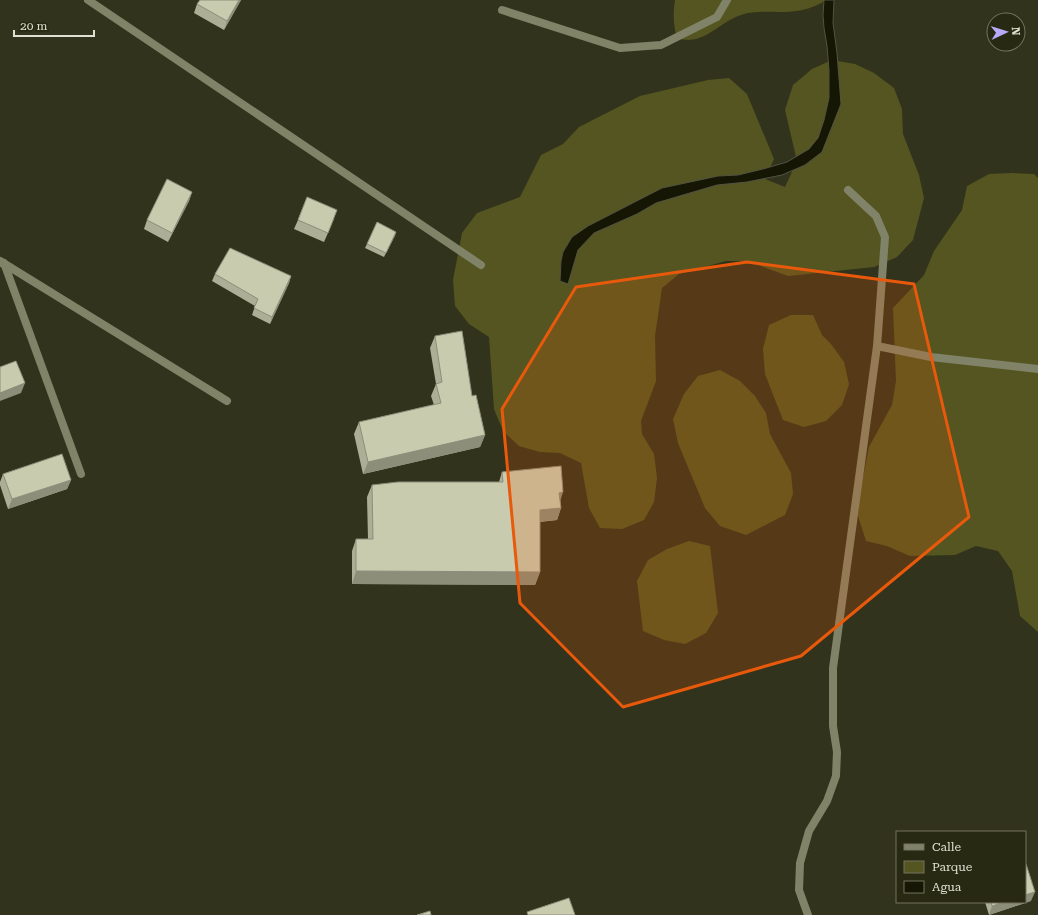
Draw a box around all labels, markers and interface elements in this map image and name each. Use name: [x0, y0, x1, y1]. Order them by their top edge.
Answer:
scale bar: [14, 12, 94, 38]
north arrow: [986, 12, 1026, 52]
text: 20 m: [20, 19, 47, 33]
text: N: [1009, 27, 1022, 37]
legend: [896, 831, 1026, 903]
text: Calle: [932, 840, 962, 854]
text: Parque: [932, 860, 973, 874]
text: Agua: [932, 880, 962, 894]

